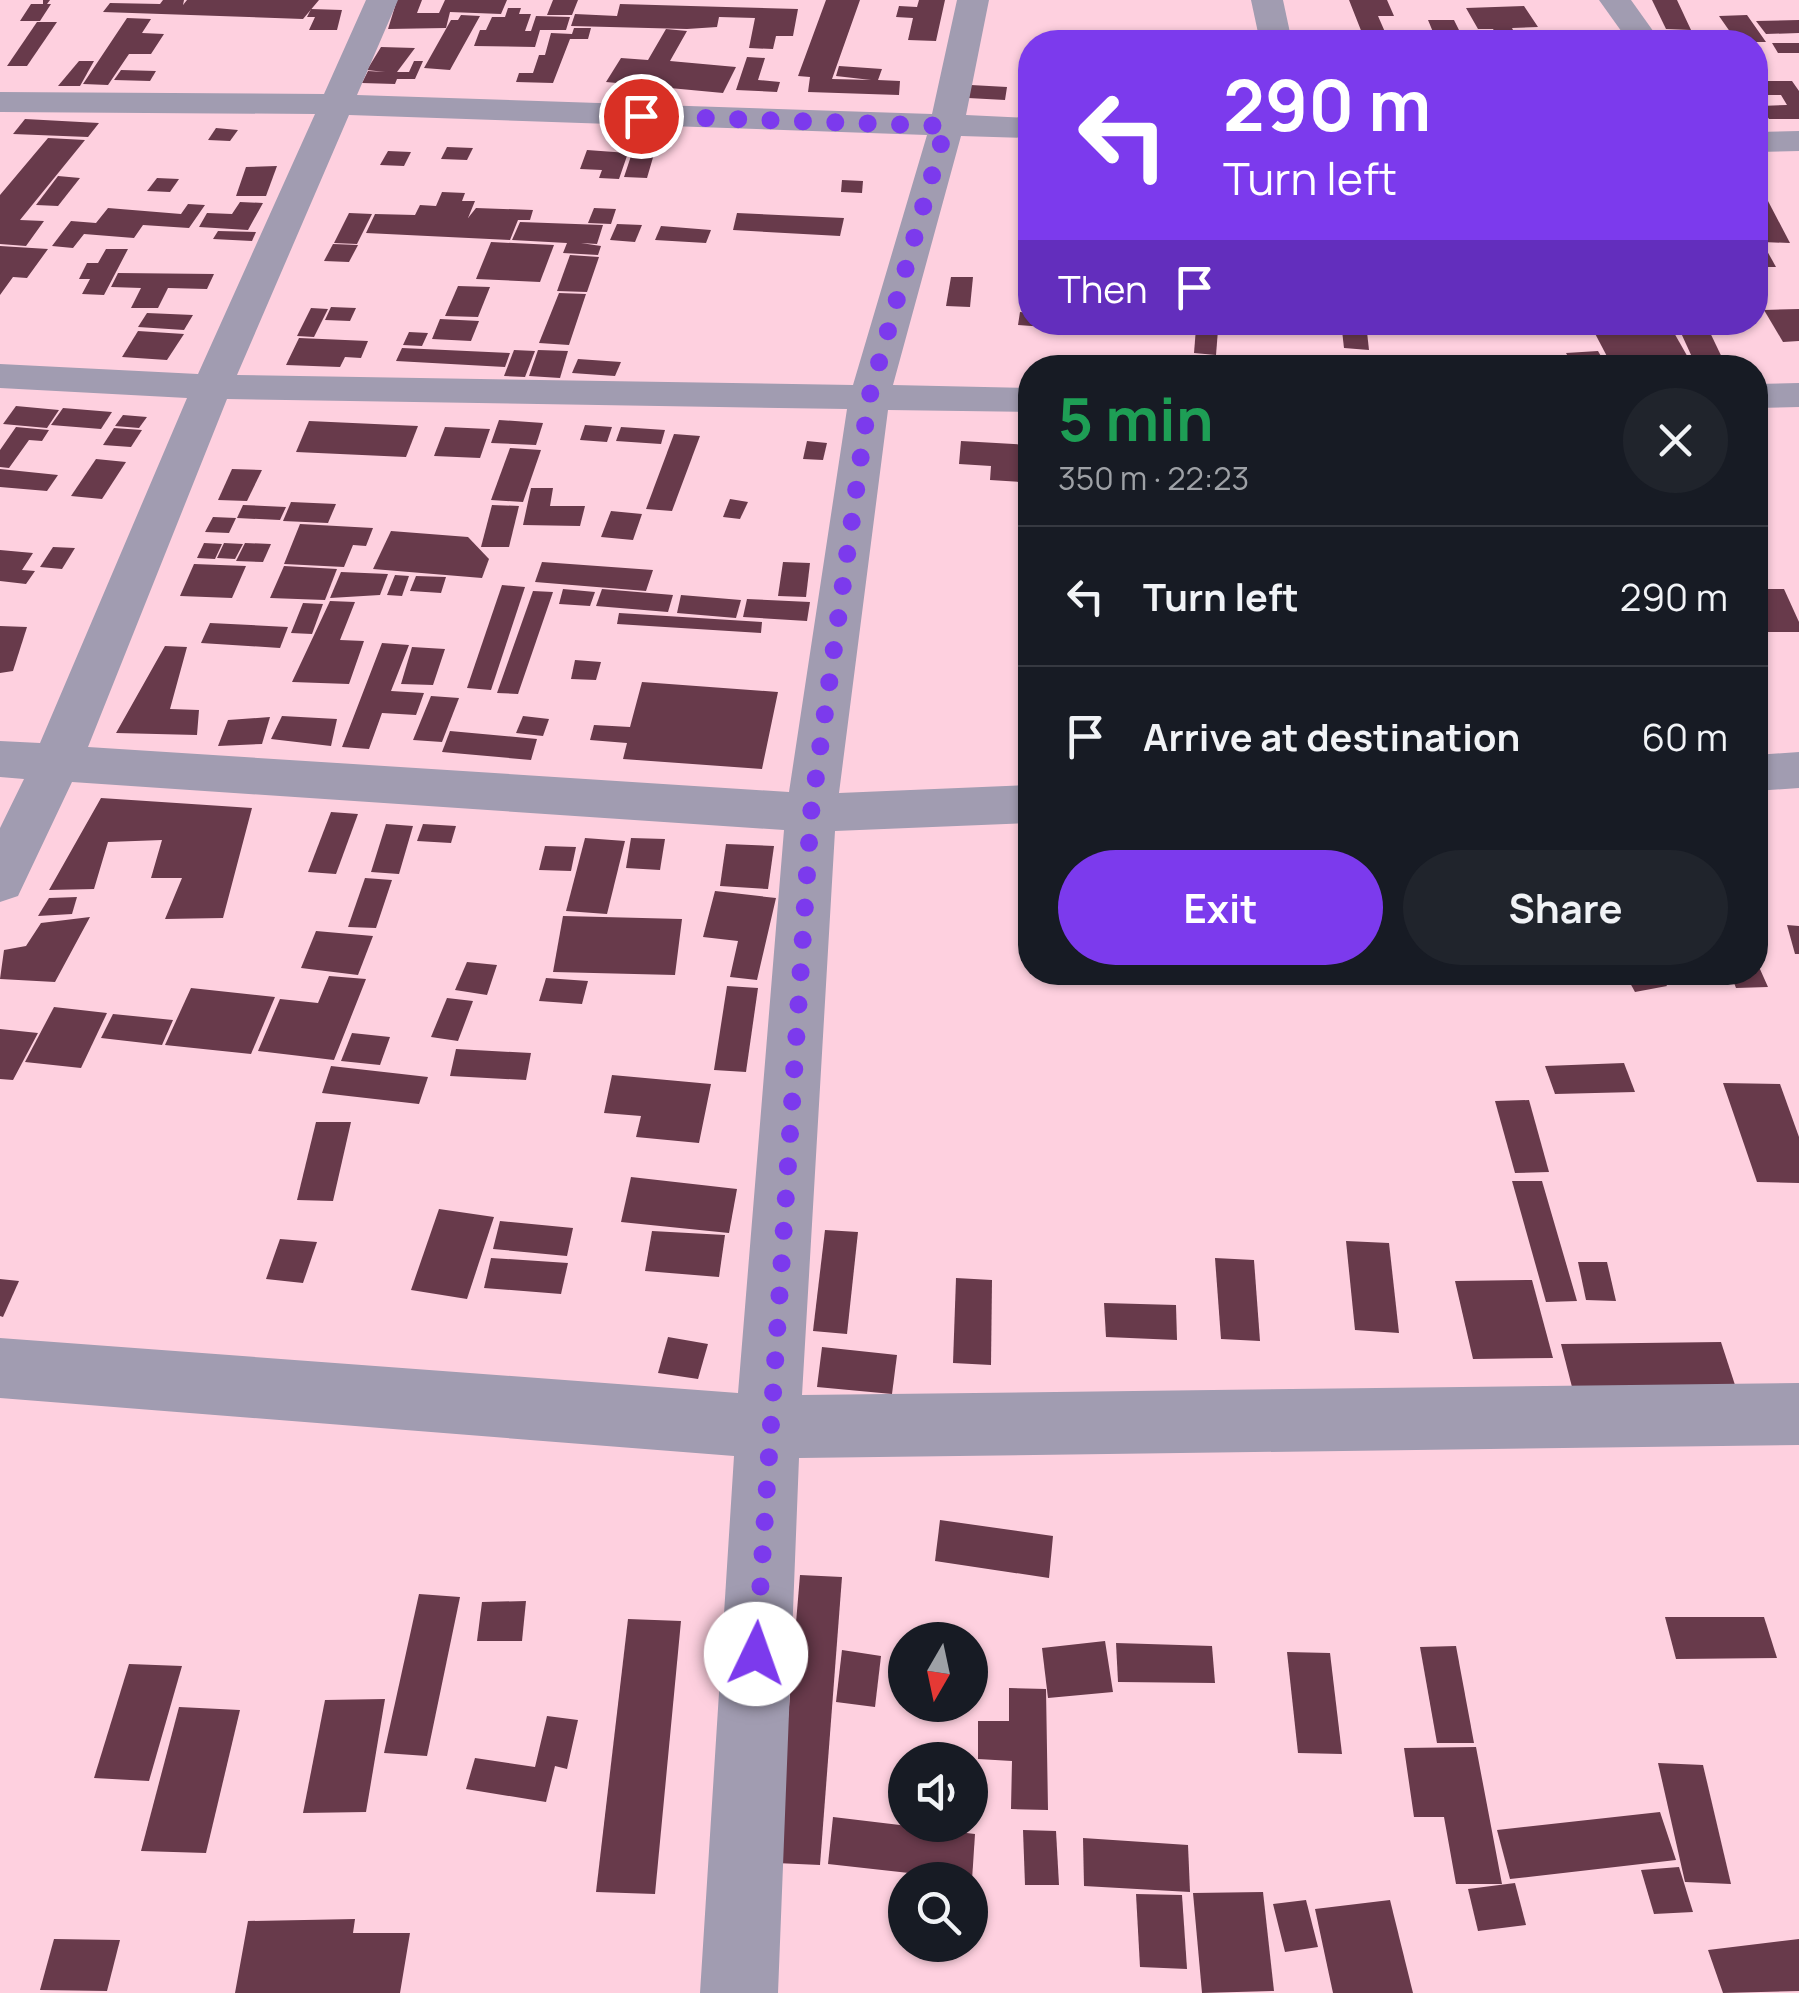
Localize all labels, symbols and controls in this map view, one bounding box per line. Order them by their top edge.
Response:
text: 290 m [1223,56,1431,152]
icon: left [1058,70,1188,200]
pin [599,74,684,159]
icon: arrive [614,89,669,144]
text: Turn left [1223,147,1397,209]
icon: arrive [1167,260,1222,315]
text: Then [1058,262,1147,314]
text: 5 min [1058,377,1213,459]
button: close [1623,388,1728,493]
text: 350 m · 22:23 [1058,456,1249,500]
icon: left [1058,569,1113,624]
text: Turn left [1143,570,1299,622]
text: 290 m [1620,570,1728,622]
icon: arrive [1058,709,1113,764]
text: Arrive at destination [1143,710,1520,762]
text: 60 m [1641,710,1728,762]
button: Exit [1058,850,1383,965]
button: Share [1403,850,1728,965]
position arrow [704,1602,808,1706]
north arrow [888,1622,988,1722]
map controls [888,1622,988,1962]
button: sound [888,1742,988,1842]
button: search [888,1862,988,1962]

